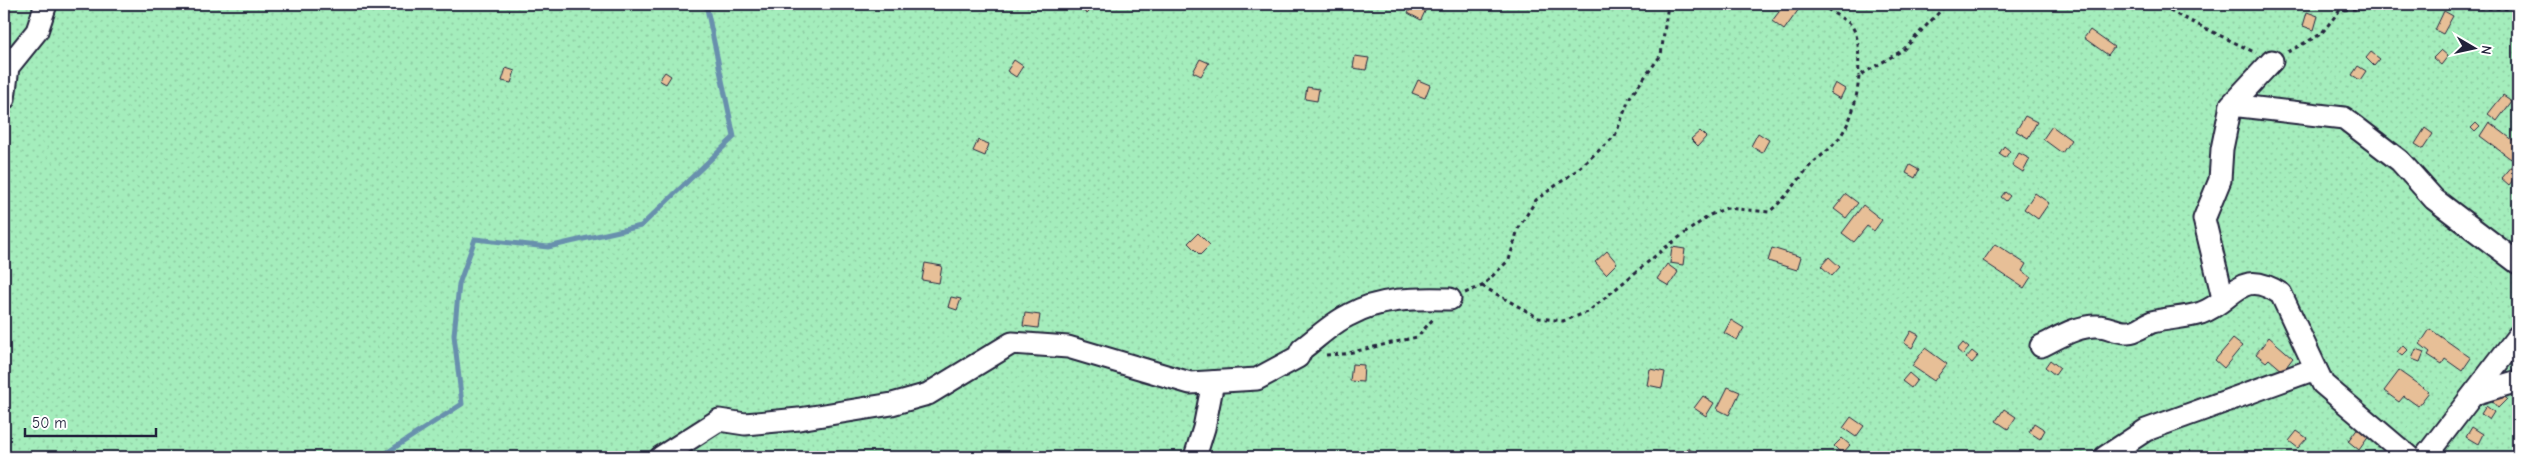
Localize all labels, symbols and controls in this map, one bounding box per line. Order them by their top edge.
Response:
north arrow [2450,22,2500,72]
text: N [2477,44,2495,56]
scale bar [25,406,156,438]
text: 50 m [32,414,67,432]

